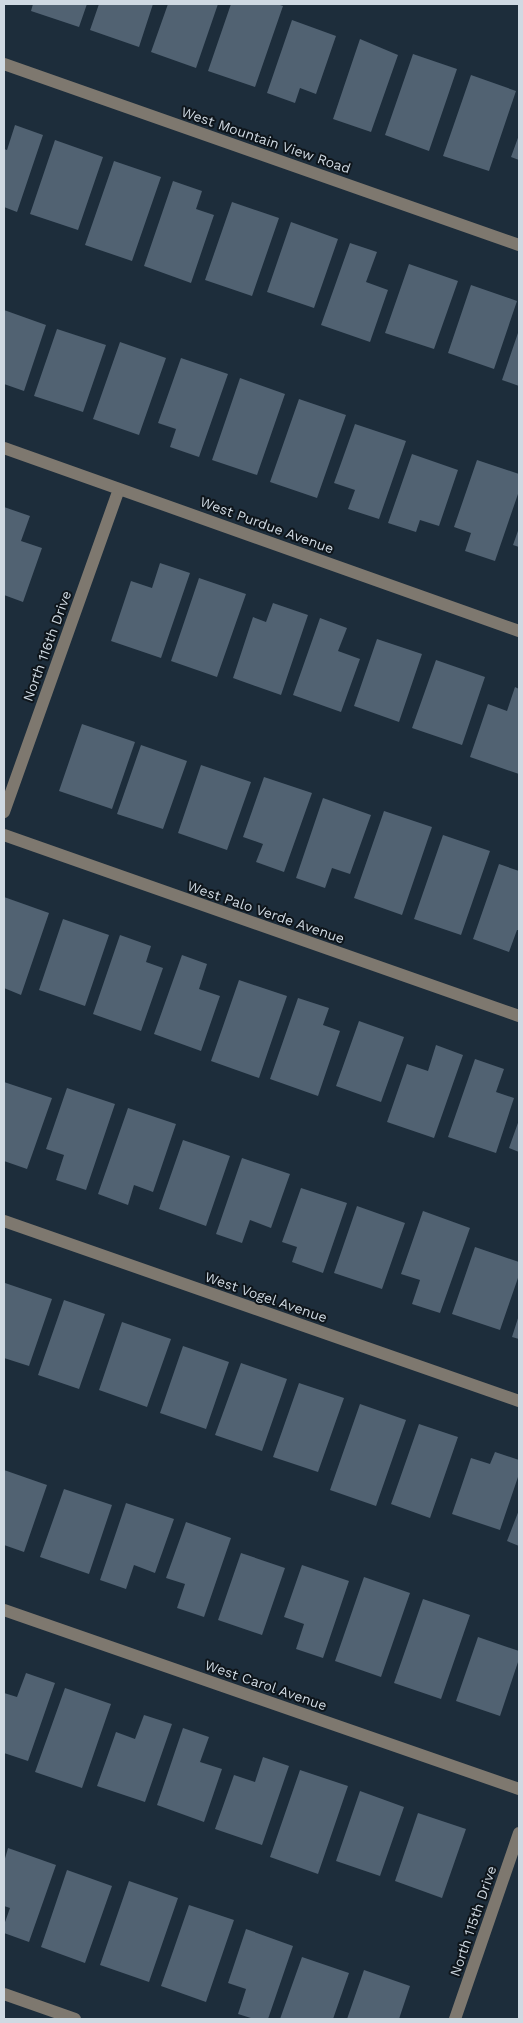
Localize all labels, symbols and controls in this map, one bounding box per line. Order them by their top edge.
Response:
street label: West Mountain View Road [179,103,353,177]
street label: West Purdue Avenue [198,493,336,557]
street label: North 116th Drive [20,589,74,703]
street label: West Palo Verde Avenue [185,878,347,946]
street label: West Vogel Avenue [203,1269,329,1325]
street label: West Carol Avenue [203,1657,329,1713]
street label: North 115th Drive [447,1864,499,1978]

